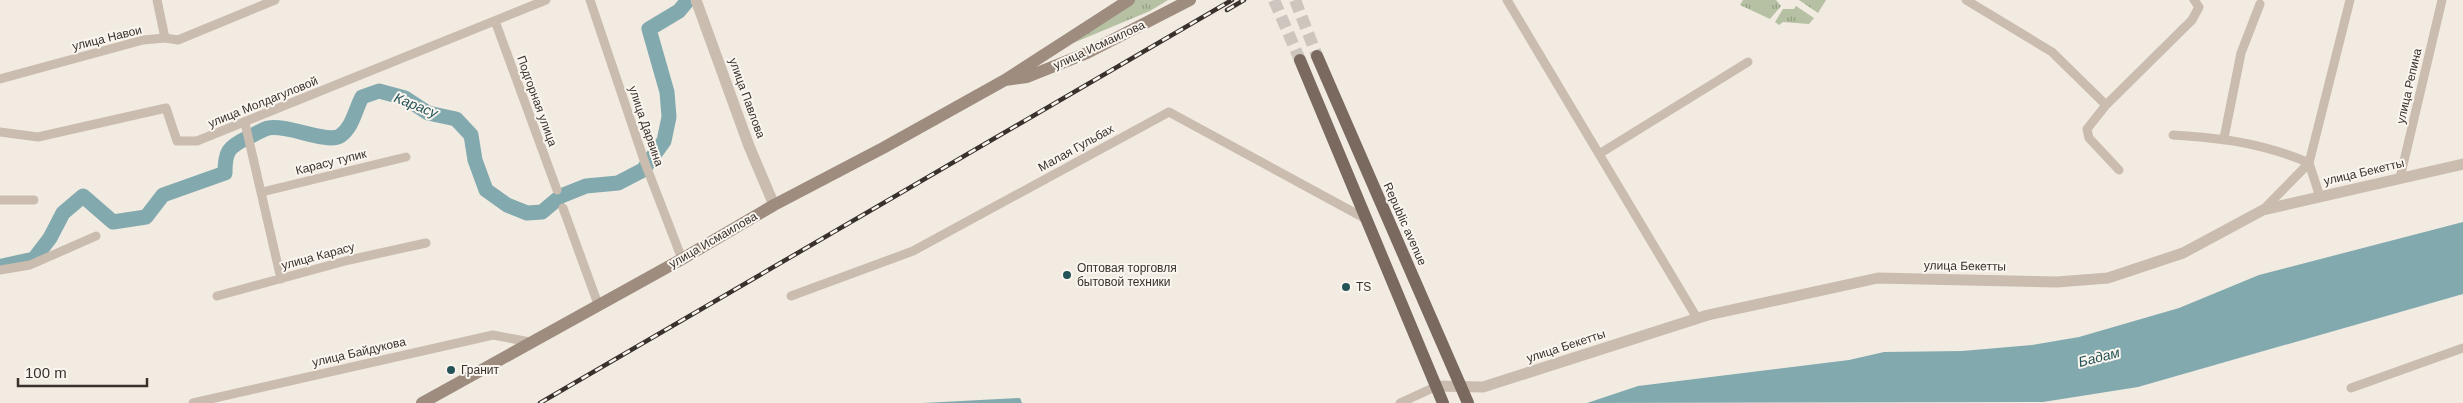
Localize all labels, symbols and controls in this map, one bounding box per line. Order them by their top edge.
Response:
street label: улица Исмаилова [1051,18,1147,72]
street label: улица Навои [71,23,143,53]
street label: улица Репина [2394,47,2425,125]
street label: Подгорная улица [514,54,560,149]
street label: улица Павлова [726,56,768,140]
street label: улица Молдагуловой [206,74,320,130]
street label: улица Дарвина [626,84,666,168]
water label: Карасу [392,89,441,121]
street label: Малая Гульбах [1036,121,1116,175]
street label: Карасу тупик [294,146,369,178]
street label: улица Бекетты [2322,156,2406,188]
street label: Republic avenue [1380,180,1430,268]
street label: улица Исмаилова [666,209,760,271]
street label: улица Карасу [280,239,356,273]
street label: улица Бекетты [1924,258,2006,274]
place label: Оптовая торговля бытовой техники [1077,261,1177,289]
marker: Оптовая торговля бытовой техники [1061,269,1073,281]
place label: TS [1356,280,1371,294]
marker: TS [1340,281,1352,293]
street label: улица Бекетты [1525,327,1607,365]
street label: улица Байдукова [311,334,407,370]
water label: Бадам [2077,344,2122,370]
scale bar [18,356,146,388]
place label: Гранит [461,363,500,377]
text: 100 m [25,364,67,381]
marker: Гранит [445,364,457,376]

